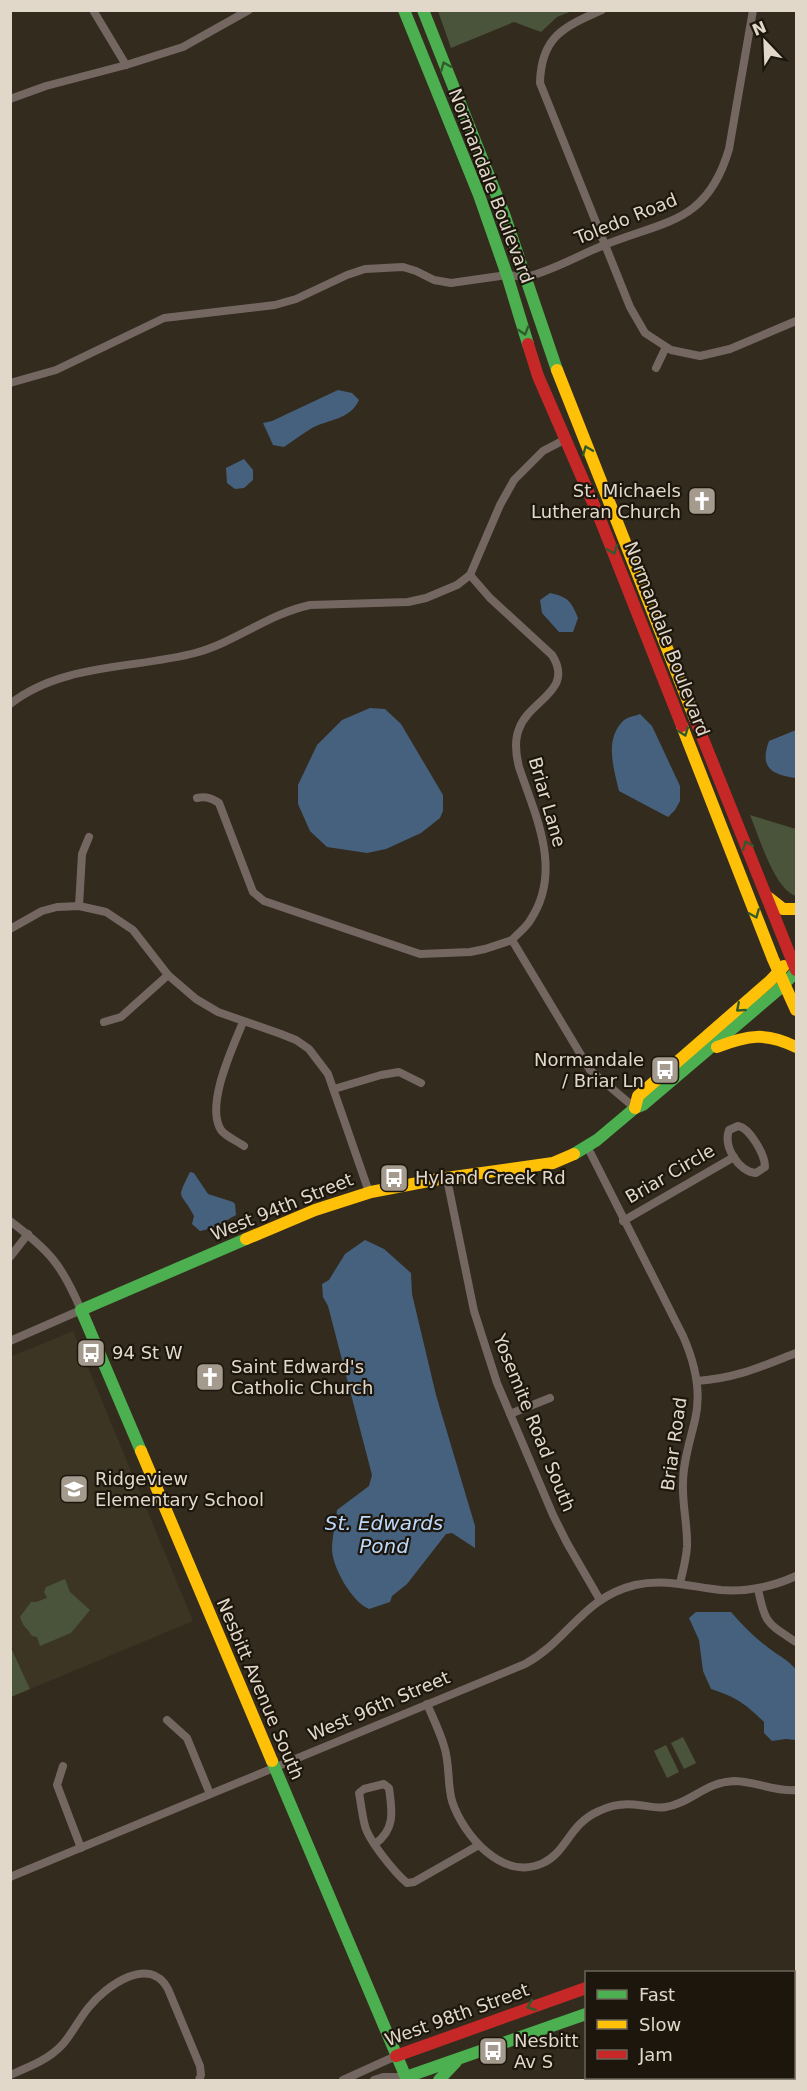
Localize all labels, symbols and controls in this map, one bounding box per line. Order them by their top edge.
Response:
north arrow [735,12,795,72]
text: N [749,17,769,40]
one-way arrow [440,61,452,72]
street label: Normandale Boulevard [445,86,538,286]
street label: Toledo Road [571,189,680,249]
one-way arrow [517,325,529,336]
one-way arrow [582,445,594,456]
place label: St. Michaels Lutheran Church [531,480,681,522]
church icon: St. Michaels Lutheran Church [686,485,718,517]
street label: Normandale Boulevard [621,539,714,739]
one-way arrow [606,544,618,555]
one-way arrow [677,726,690,737]
street label: Briar Lane [525,755,570,849]
one-way arrow [741,840,754,851]
one-way arrow [748,907,760,918]
one-way arrow [736,1001,747,1012]
place label: Normandale / Briar Ln [534,1049,644,1091]
bus stop icon: Normandale / Briar Ln [649,1054,681,1086]
street label: Briar Circle [621,1140,718,1208]
bus stop icon: Hyland Creek Rd [378,1162,410,1194]
place label: Hyland Creek Rd [415,1167,566,1188]
street label: West 94th Street [208,1168,356,1245]
street label: Yosemite Road South [489,1330,580,1515]
bus stop icon: 94 St W [75,1337,107,1369]
place label: 94 St W [112,1342,183,1363]
place label: Saint Edward's Catholic Church [231,1356,373,1398]
church icon: Saint Edward's Catholic Church [194,1361,226,1393]
street label: Briar Road [657,1396,690,1492]
place label: Ridgeview Elementary School [95,1468,264,1510]
school or university icon: Ridgeview Elementary School [58,1473,90,1505]
water label: St. Edwards Pond [325,1511,443,1558]
street label: Nesbitt Avenue South [213,1595,308,1783]
street label: West 96th Street [305,1666,453,1745]
legend [585,1971,795,2079]
street label: West 98th Street [382,1979,532,2050]
text: Fast [639,1984,675,2005]
one-way arrow [526,1999,537,2012]
text: Slow [639,2014,681,2035]
place label: Nesbitt Av S [514,2030,578,2072]
bus stop icon: Nesbitt Av S [477,2035,509,2067]
text: Jam [638,2044,673,2065]

